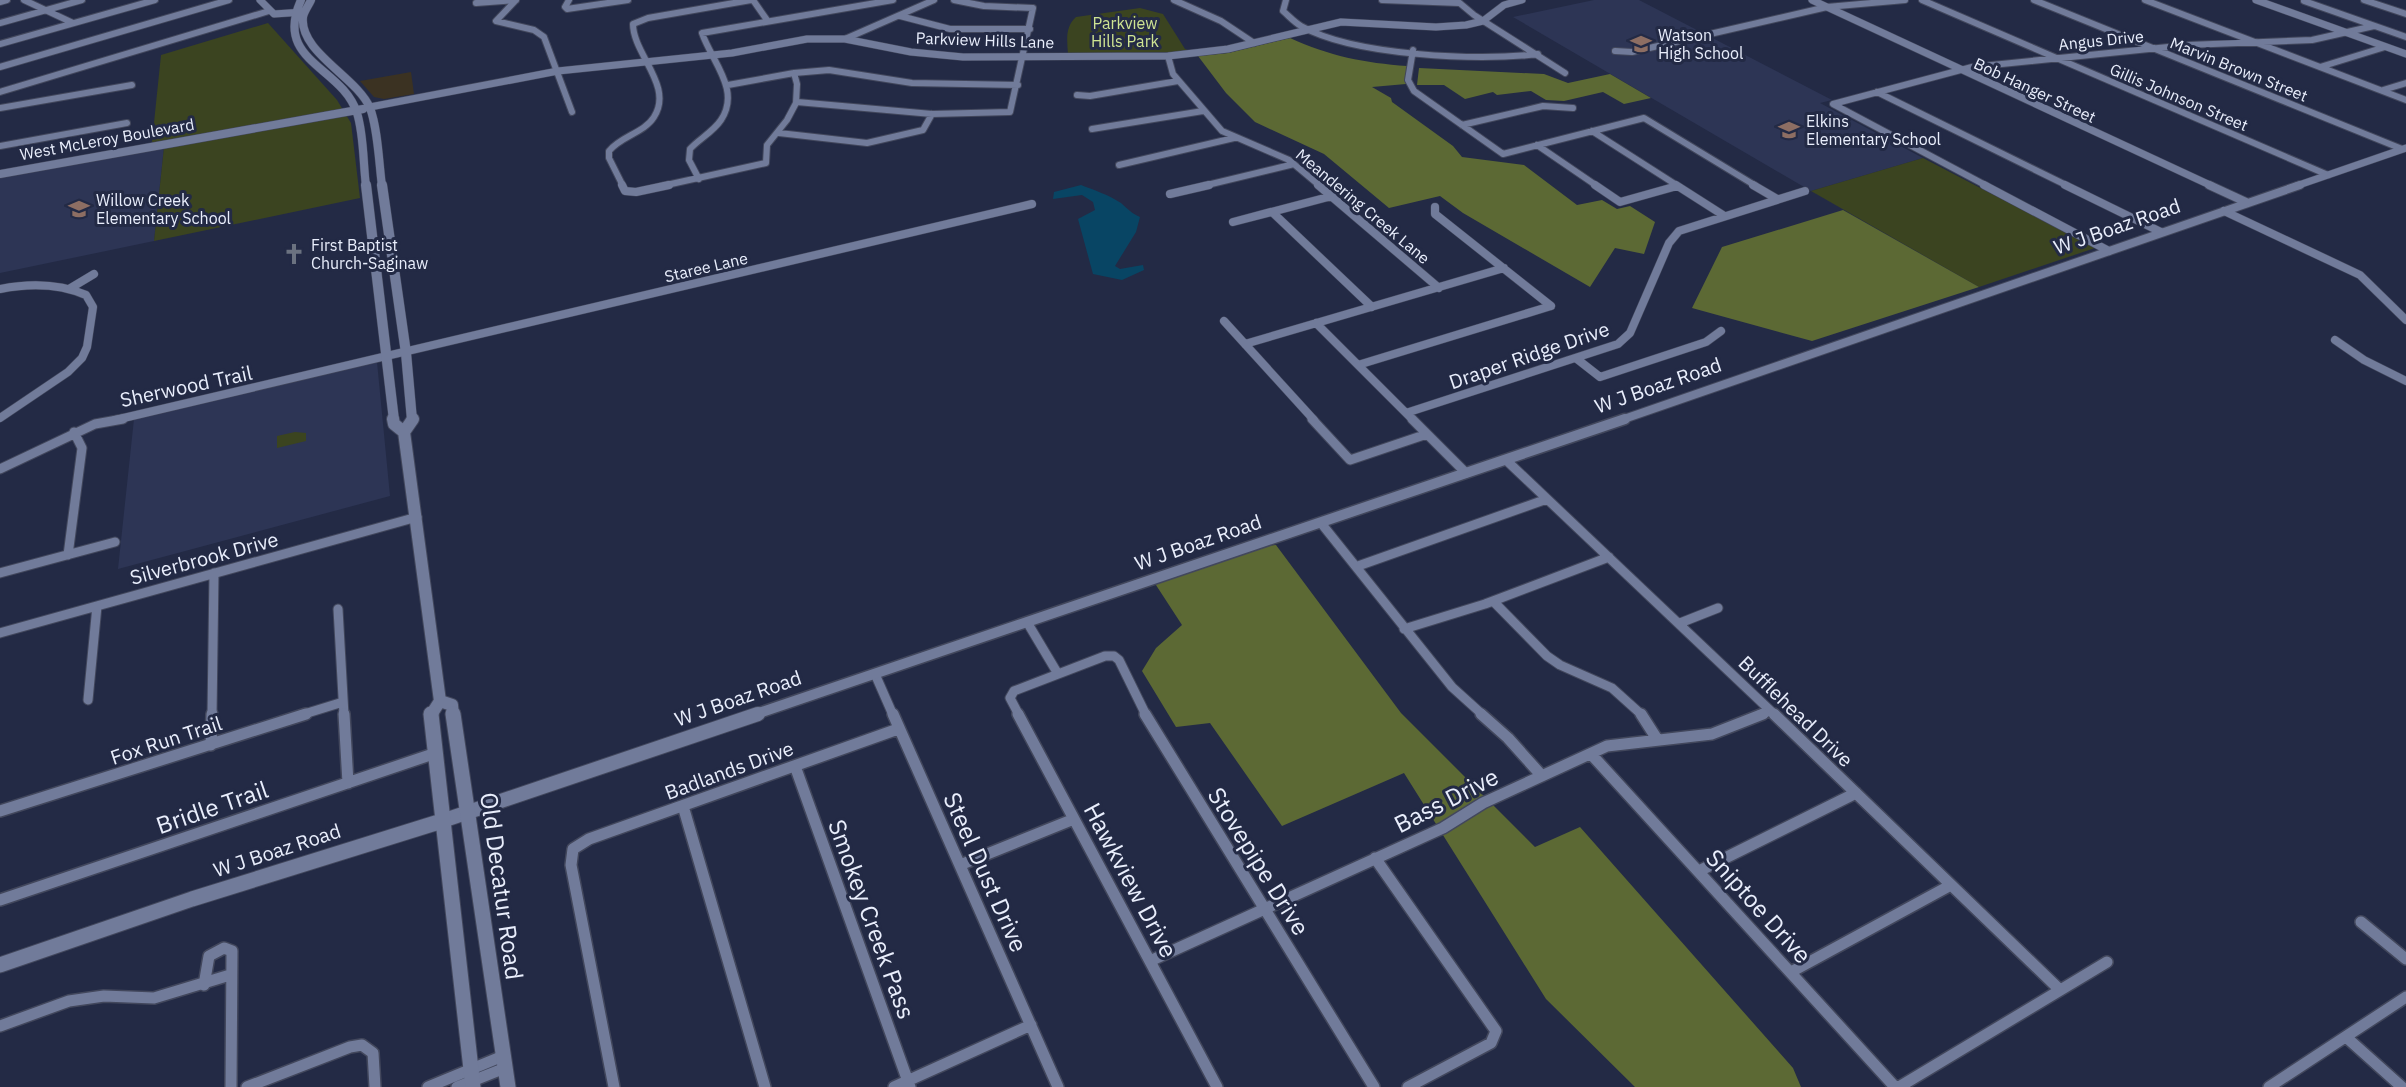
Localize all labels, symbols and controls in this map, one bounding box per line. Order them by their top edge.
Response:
park label: Parkview Hills Park [1091,13,1160,51]
place label: Watson High School [1658,25,1743,63]
street label: Angus Drive [2057,26,2145,54]
street label: Parkview Hills Lane [915,28,1055,52]
school or university icon: Watson High School [1629,32,1653,56]
street label: Marvin Brown Street [2167,32,2311,106]
street label: Bob Hanger Street [1971,53,2099,127]
street label: Gillis Johnson Street [2107,59,2251,135]
place label: Elkins Elementary School [1806,111,1941,149]
street label: West McLeroy Boulevard [18,114,196,164]
school or university icon: Elkins Elementary School [1777,118,1801,142]
street label: Meandering Creek Lane [1292,144,1434,268]
place label: Willow Creek Elementary School [96,190,231,228]
street label: W J Boaz Road [2050,192,2184,260]
school or university icon: Willow Creek Elementary School [67,197,91,221]
place label: First Baptist Church-Saginaw [311,235,428,273]
church icon: First Baptist Church-Saginaw [282,242,306,266]
street label: Staree Lane [662,248,750,286]
street label: Draper Ridge Drive [1445,315,1613,395]
street label: W J Boaz Road [1591,351,1725,419]
street label: Sherwood Trail [118,359,254,413]
street label: W J Boaz Road [1131,508,1265,576]
street label: Silverbrook Drive [127,525,281,591]
street label: Bufflehead Drive [1733,649,1859,773]
street label: W J Boaz Road [671,664,805,732]
street label: Fox Run Trail [107,709,225,771]
street label: Badlands Drive [661,734,797,806]
street label: Bass Drive [1388,760,1504,840]
street label: Bridle Trail [152,773,272,841]
street label: Stovepipe Drive [1201,781,1317,941]
street label: Steel Dust Drive [936,787,1036,957]
street label: Old Decatur Road [473,790,531,982]
street label: Hawkview Drive [1077,797,1185,963]
street label: Smokey Creek Pass [821,815,923,1023]
street label: W J Boaz Road [210,817,344,883]
street label: Sniptoe Drive [1699,842,1819,970]

